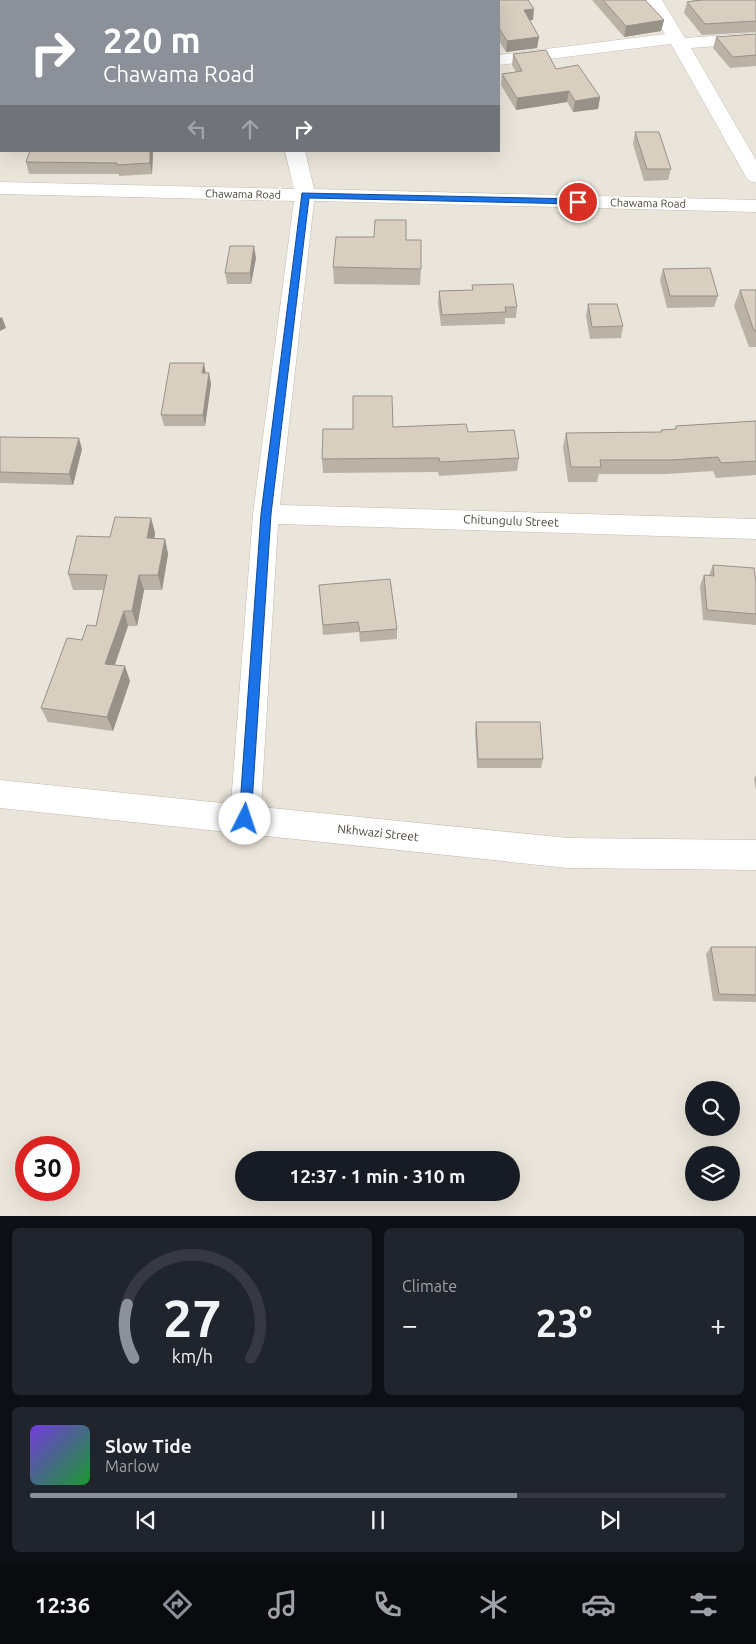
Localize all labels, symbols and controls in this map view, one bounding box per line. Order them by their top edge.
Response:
icon: right [20,20,85,85]
text: 220 m [103,20,201,60]
text: Chawama Road [103,61,255,86]
icon: left [183,115,211,143]
icon: ahead [236,115,264,143]
icon: right [289,115,317,143]
pin [557,181,599,223]
street label: Chawama Road [205,187,281,201]
icon: arrive [564,188,592,216]
street label: Chawama Road [610,196,686,210]
street label: Chitungulu Street [463,512,559,529]
position arrow [218,792,270,844]
street label: Nkhwazi Street [337,822,420,843]
map controls [685,1081,740,1201]
button: search [685,1081,740,1136]
speed limit sign: 30 [15,1136,80,1201]
button: layers [685,1146,740,1201]
text: 12:37 · 1 min · 310 m [290,1165,465,1187]
text: Climate [402,1277,457,1295]
text: 27 [163,1289,221,1347]
text: 23° [536,1302,592,1344]
text: − [402,1309,418,1340]
text: + [710,1309,726,1340]
text: km/h [171,1346,213,1366]
text: Slow Tide [105,1435,192,1457]
text: Marlow [105,1457,159,1475]
icon: previous [132,1506,160,1534]
icon: pause [364,1506,392,1534]
icon: next [596,1506,624,1534]
icon: directions [160,1587,195,1622]
icon: music [265,1587,300,1622]
icon: phone [370,1587,405,1622]
icon: climate [476,1587,511,1622]
icon: car [581,1587,616,1622]
icon: filters [686,1587,721,1622]
text: 12:36 [35,1592,90,1617]

